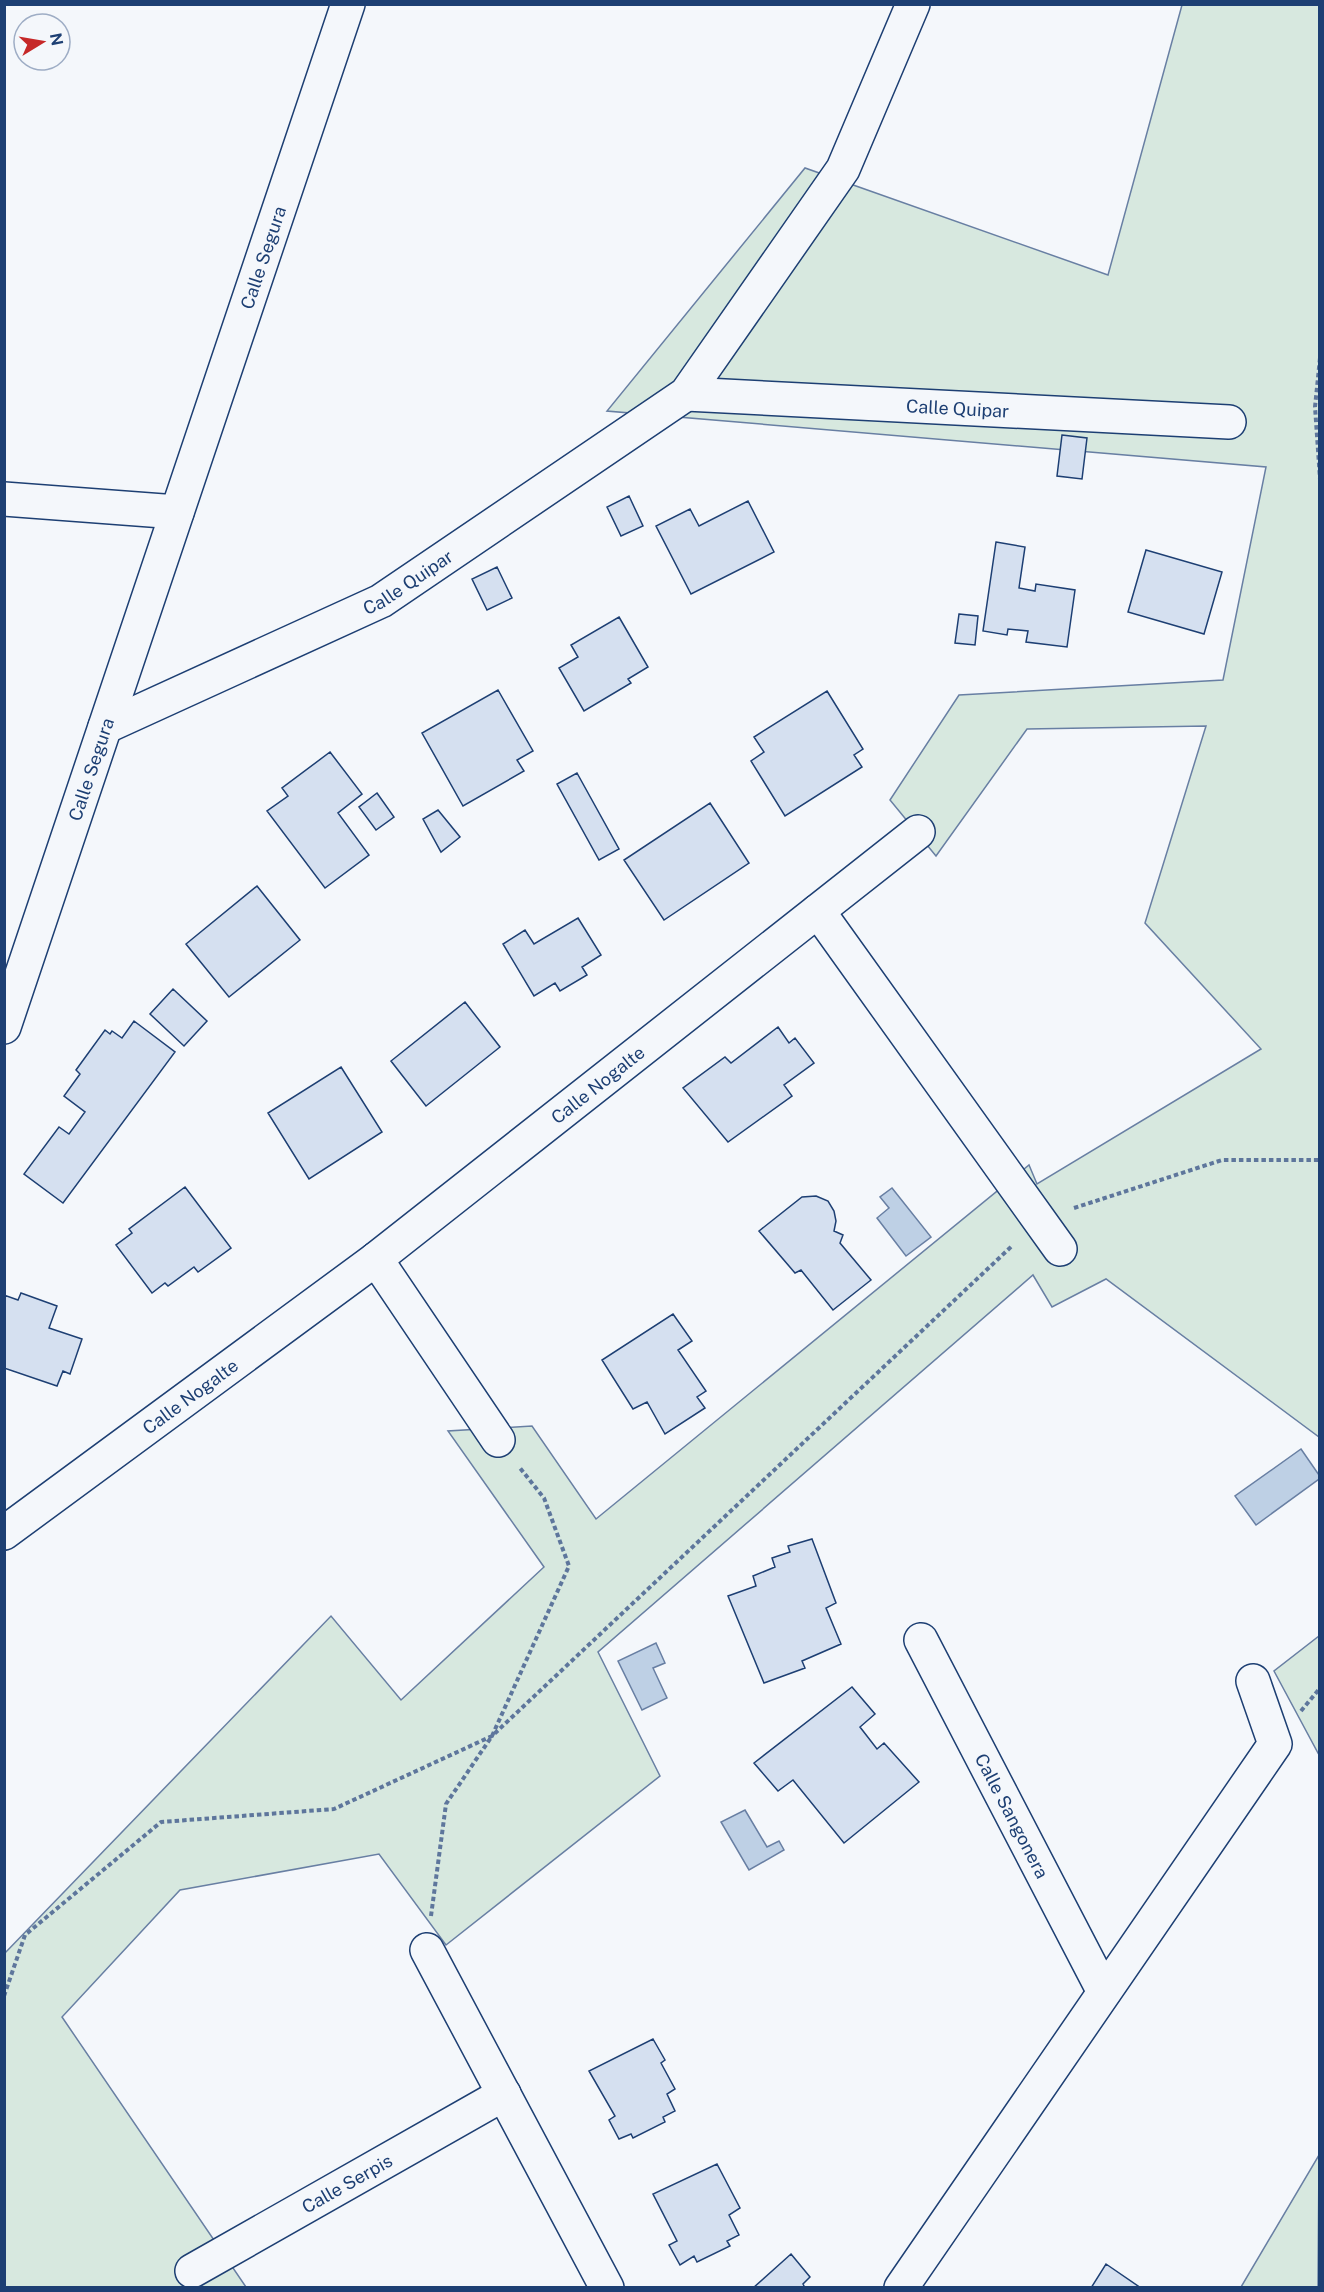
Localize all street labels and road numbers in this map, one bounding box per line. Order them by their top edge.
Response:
street label: Calle Segura [236,203,290,312]
street label: Calle Quipar [906,395,1010,421]
street label: Calle Quipar [359,545,457,618]
street label: Calle Segura [64,715,118,823]
street label: Calle Nogalte [547,1041,648,1128]
street label: Calle Nogalte [138,1354,242,1438]
street label: Calle Sangonera [971,1750,1053,1882]
street label: Calle Serpis [298,2149,396,2217]

